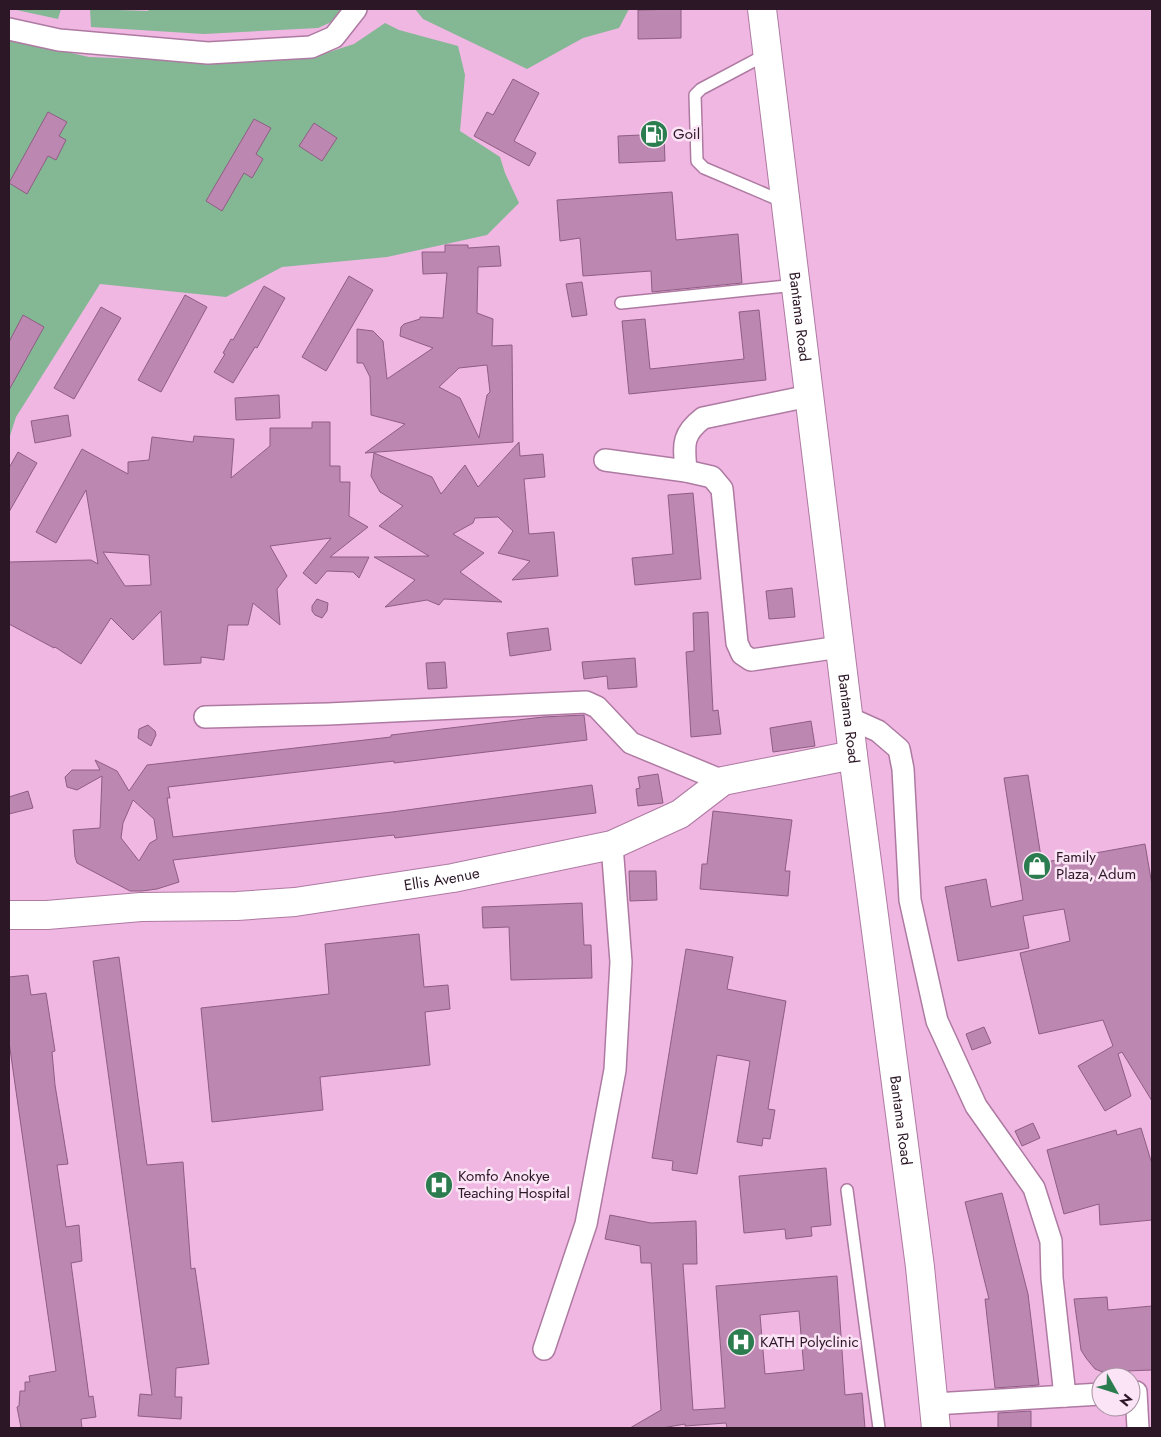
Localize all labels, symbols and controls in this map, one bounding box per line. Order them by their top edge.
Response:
fuel station icon: Goil [639,119,669,149]
place label: Goil [673,123,700,145]
street label: Bantama Road [783,271,816,363]
street label: Bantama Road [832,673,865,765]
place label: Family Plaza, Adum [1056,846,1136,885]
shop icon: Family Plaza, Adum [1022,851,1052,881]
street label: Ellis Avenue [402,862,482,896]
street label: Bantama Road [884,1074,918,1166]
place label: Komfo Anokye Teaching Hospital [458,1165,570,1204]
hospital icon: Komfo Anokye Teaching Hospital [424,1170,454,1200]
hospital icon: KATH Polyclinic [726,1327,756,1357]
place label: KATH Polyclinic [760,1331,859,1353]
north arrow [1091,1367,1141,1417]
text: N [1115,1390,1137,1411]

